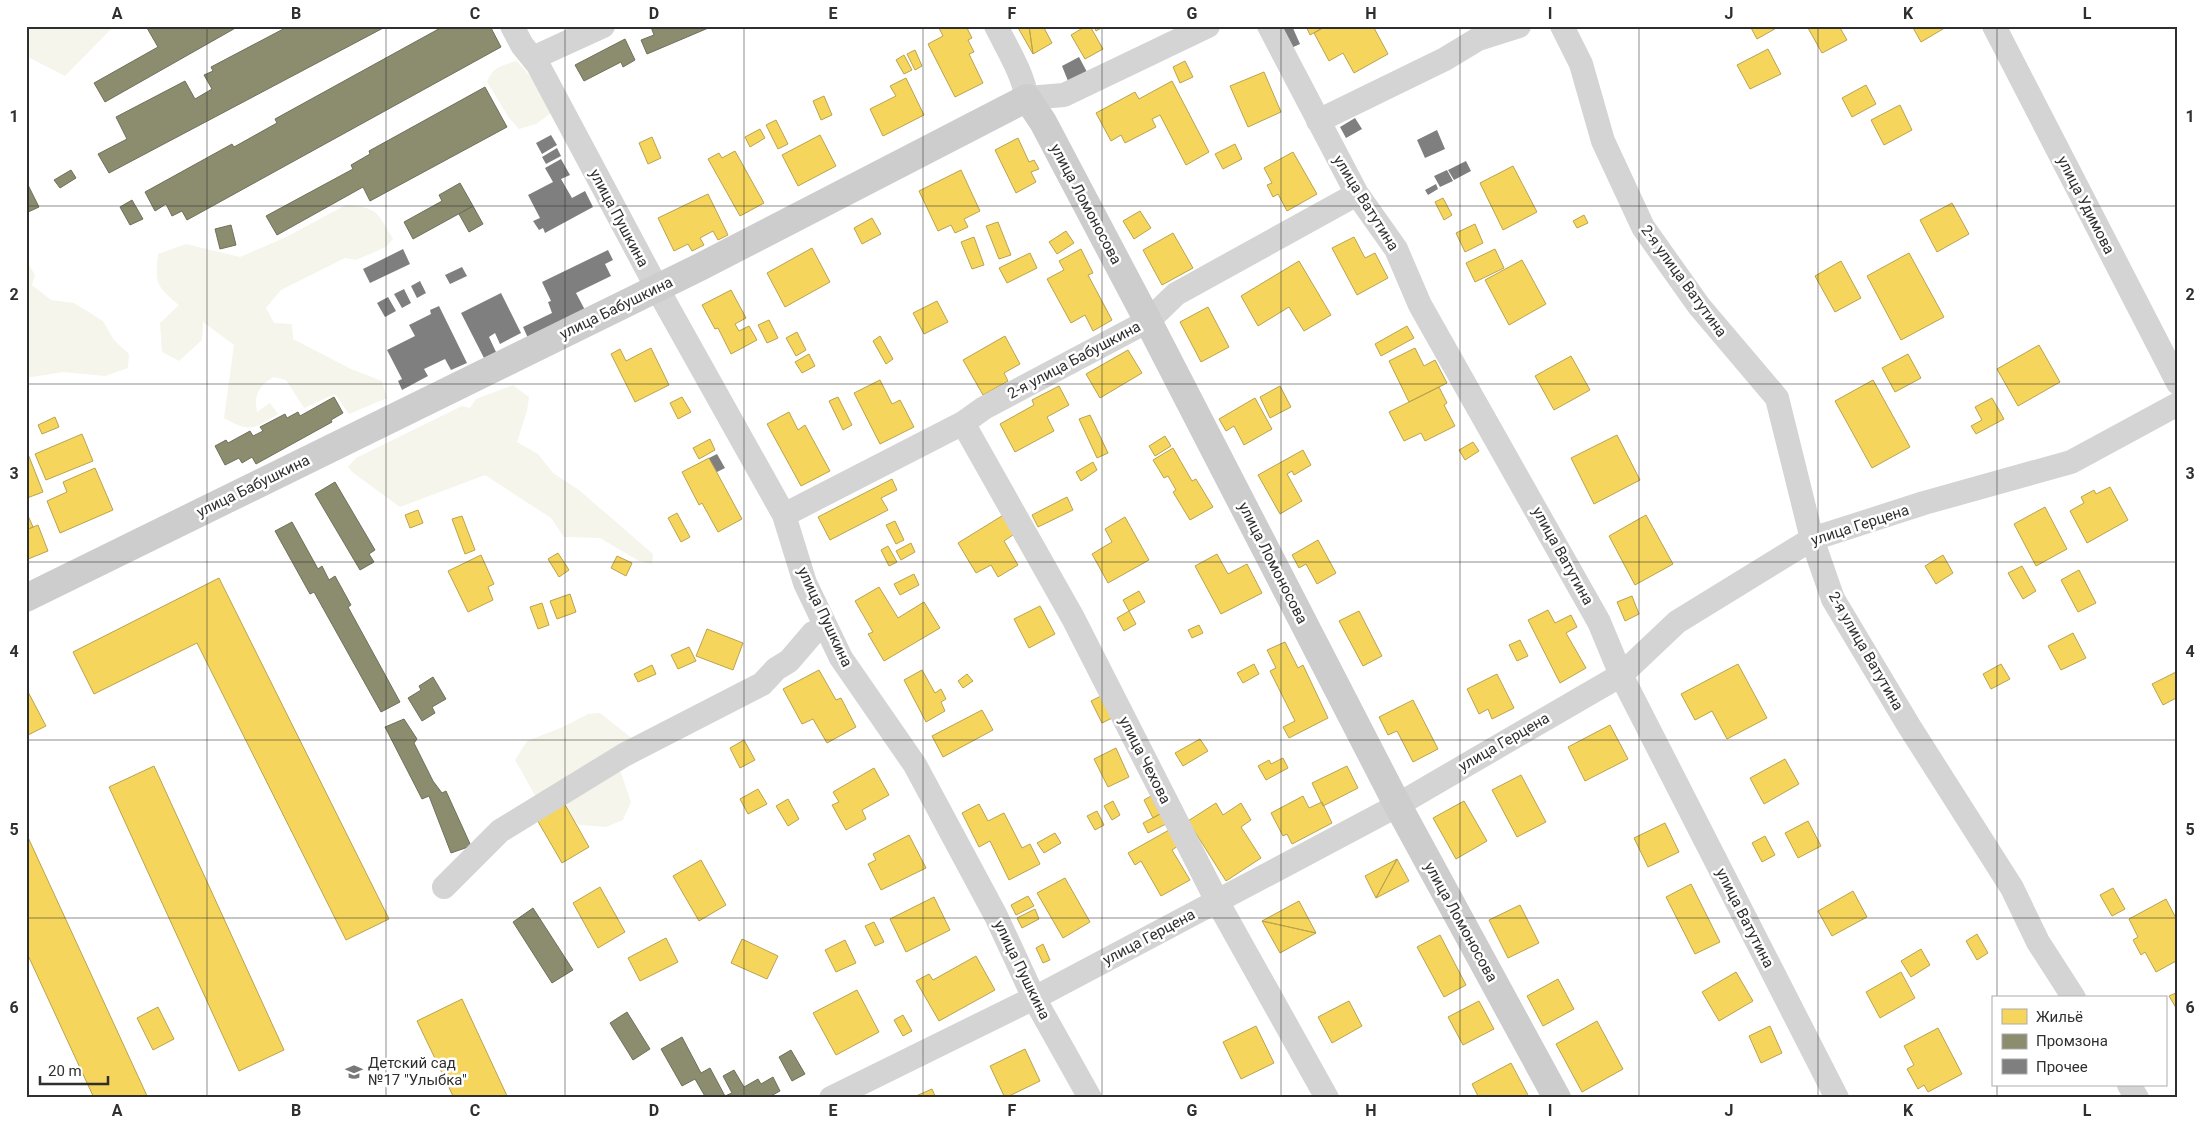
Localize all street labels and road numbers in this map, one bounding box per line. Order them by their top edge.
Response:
street label: улица Ломоносова [1047,141,1125,267]
street label: улица Ватутина [1329,152,1403,254]
street label: улица Удимова [2053,153,2119,257]
street label: улица Пушкина [586,166,652,270]
street label: 2-я улица Ватутина [1637,222,1731,340]
street label: улица Бабушкина [556,273,676,343]
street label: 2-я улица Бабушкина [1004,317,1144,403]
street label: улица Бабушкина [193,451,313,521]
street label: улица Ломоносова [1235,499,1311,627]
street label: улица Герцена [1809,501,1911,549]
street label: улица Ватутина [1529,504,1597,608]
street label: улица Пушкина [794,564,856,670]
street label: 2-я улица Ватутина [1825,589,1907,713]
street label: улица Герцена [1455,709,1553,775]
street label: улица Чехова [1115,713,1175,807]
street label: улица Ломоносова [1421,859,1501,985]
street label: улица Ватутина [1712,865,1778,971]
street label: улица Герцена [1100,905,1198,969]
street label: улица Пушкина [990,917,1054,1023]

